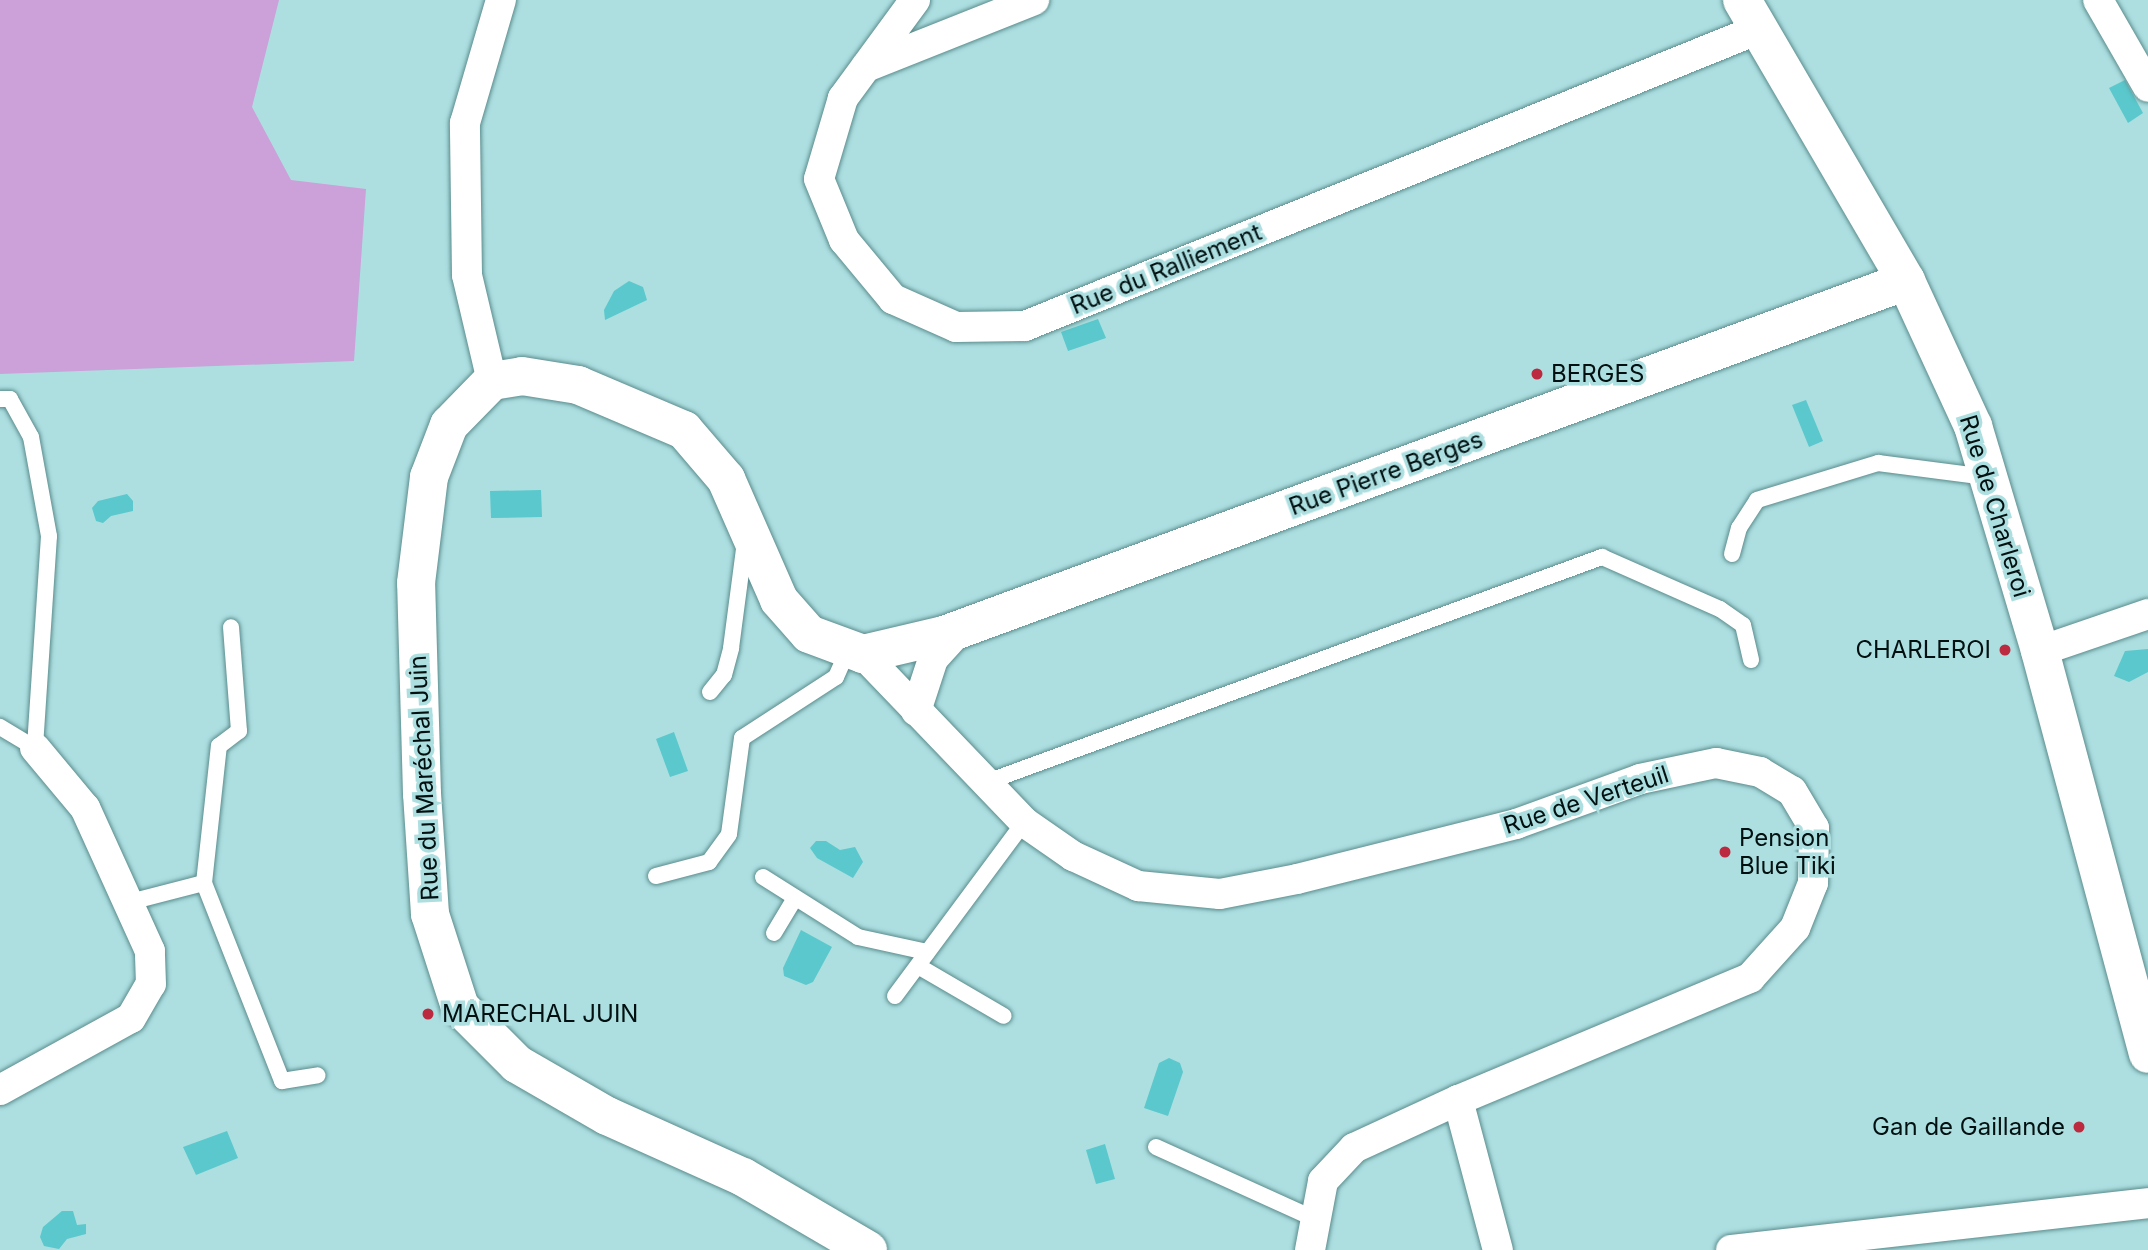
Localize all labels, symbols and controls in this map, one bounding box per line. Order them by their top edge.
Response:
street label: Rue du Ralliement [1066,218,1266,320]
place label: BERGES [1551,360,1644,388]
marker: BERGES [1529,366,1545,382]
street label: Rue de Charleroi [1954,411,2036,601]
street label: Rue Pierre Berges [1285,425,1487,521]
place label: CHARLEROI [1855,636,1991,664]
marker: CHARLEROI [1997,642,2013,658]
street label: Rue du Maréchal Juin [403,655,445,901]
street label: Rue de Verteuil [1500,760,1672,840]
place label: Pension Blue Tiki [1739,824,1836,880]
marker: Pension Blue Tiki [1717,844,1733,860]
place label: MARECHAL JUIN [442,1000,638,1028]
marker: MARECHAL JUIN [420,1006,436,1022]
place label: Gan de Gaillande [1872,1113,2065,1141]
marker: Gan de Gaillande [2071,1119,2087,1135]

